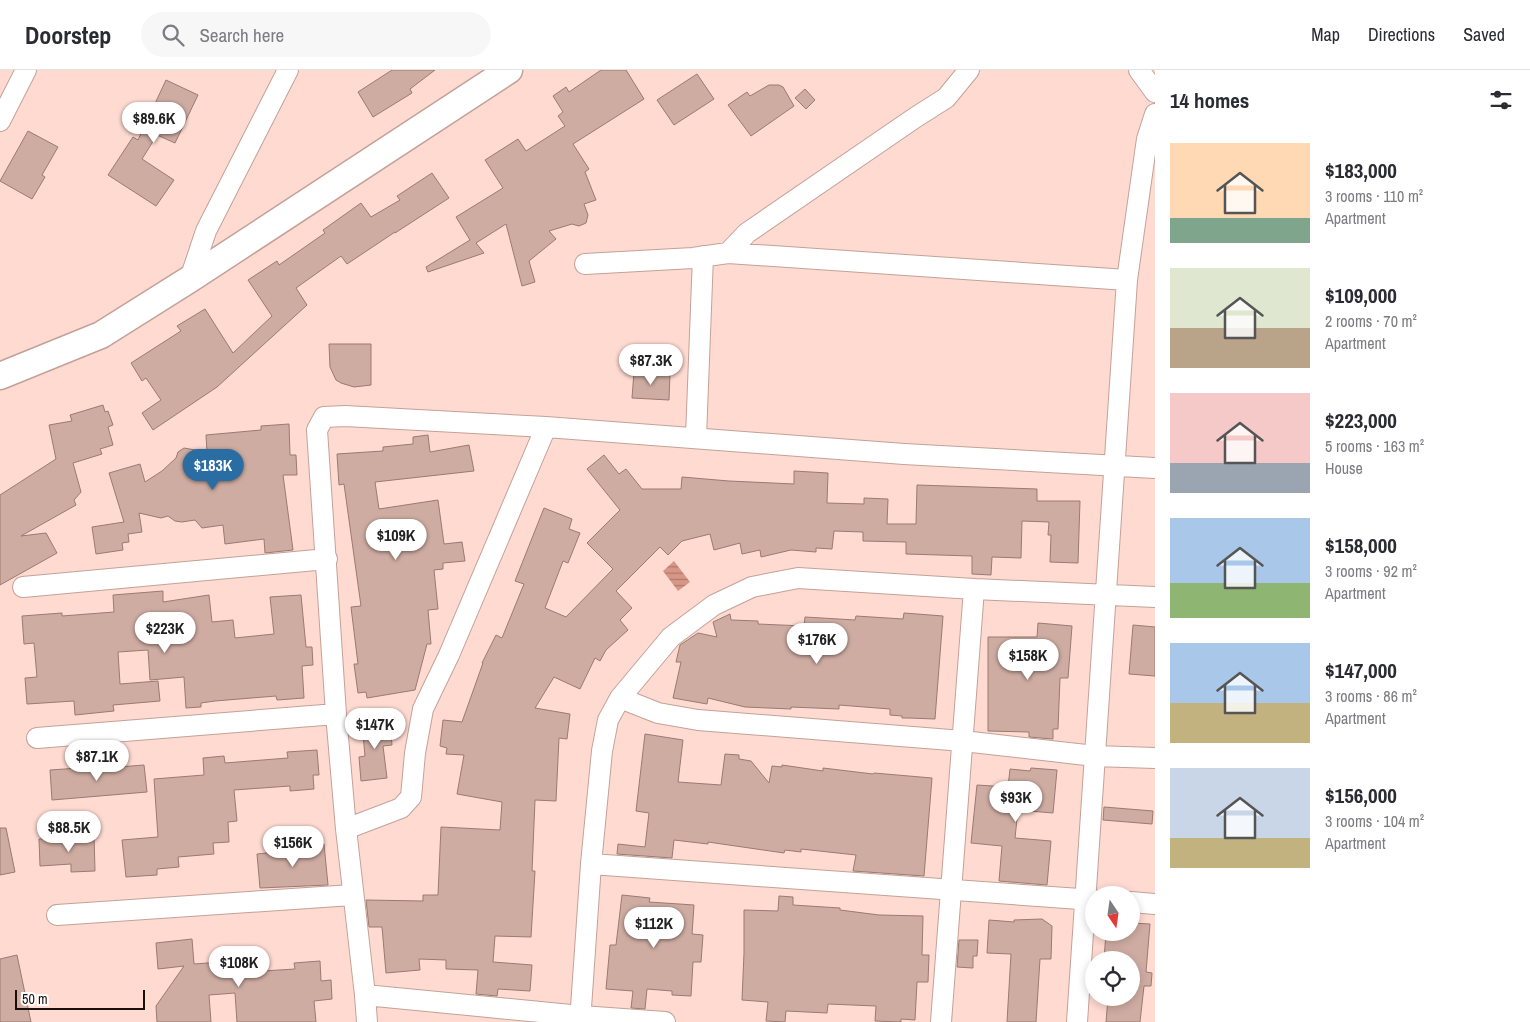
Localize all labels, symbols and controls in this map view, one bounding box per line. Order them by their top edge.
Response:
search box [141,12,491,57]
text: Doorstep [25,19,111,51]
icon: search [159,21,187,49]
text: Search here [199,22,284,48]
text: Map [1311,22,1340,47]
text: Directions [1368,22,1435,47]
text: Saved [1463,22,1505,47]
text: 14 homes [1170,86,1249,115]
icon: filters [1487,86,1515,114]
pin: $89.6K [113,102,195,144]
text: $89.6K [133,107,175,129]
text: $183,000 [1325,156,1397,185]
icon: home [1210,163,1270,223]
text: 3 rooms · 110 m² [1325,185,1423,207]
text: Apartment [1325,207,1386,229]
text: $109,000 [1325,281,1397,310]
icon: home [1210,288,1270,348]
text: 2 rooms · 70 m² [1325,310,1417,332]
text: Apartment [1325,332,1386,354]
pin: $87.3K [610,344,692,386]
text: $87.3K [630,349,672,371]
text: $223,000 [1325,406,1397,435]
icon: home [1210,413,1270,473]
text: 5 rooms · 163 m² [1325,435,1424,457]
pin: $183K [178,448,248,491]
text: $183K [194,454,232,476]
text: House [1325,457,1363,479]
pin: $109K [361,518,431,561]
text: $109K [377,524,415,546]
text: $158,000 [1325,531,1397,560]
icon: home [1210,538,1270,598]
text: 3 rooms · 92 m² [1325,560,1417,582]
text: Apartment [1325,582,1386,604]
pin: $223K [130,612,200,654]
text: $223K [146,617,184,639]
pin: $176K [782,622,852,665]
text: $176K [798,628,836,650]
pin: $158K [993,638,1063,681]
text: $158K [1009,644,1047,666]
text: $147,000 [1325,656,1397,685]
icon: home [1210,663,1270,723]
text: 3 rooms · 86 m² [1325,685,1417,707]
text: Apartment [1325,707,1386,729]
pin: $147K [340,708,410,750]
text: $147K [356,713,394,735]
pin: $87.1K [56,740,138,782]
text: $87.1K [76,745,118,767]
pin: $93K [986,780,1046,823]
text: $156,000 [1325,781,1397,810]
text: $93K [1000,786,1032,808]
icon: home [1210,788,1270,848]
pin: $88.5K [28,810,110,853]
text: 3 rooms · 104 m² [1325,810,1424,832]
text: $88.5K [48,816,90,838]
pin: $156K [258,826,328,868]
text: $156K [274,831,312,853]
text: Apartment [1325,832,1386,854]
north arrow [1085,886,1140,941]
map controls [1085,886,1140,1006]
pin: $112K [619,906,689,949]
text: $112K [635,912,673,934]
pin: $108K [204,946,274,988]
text: $108K [220,951,258,973]
button: locate [1085,951,1140,1006]
scale bar [15,987,145,1010]
text: 50 m [22,990,48,1008]

